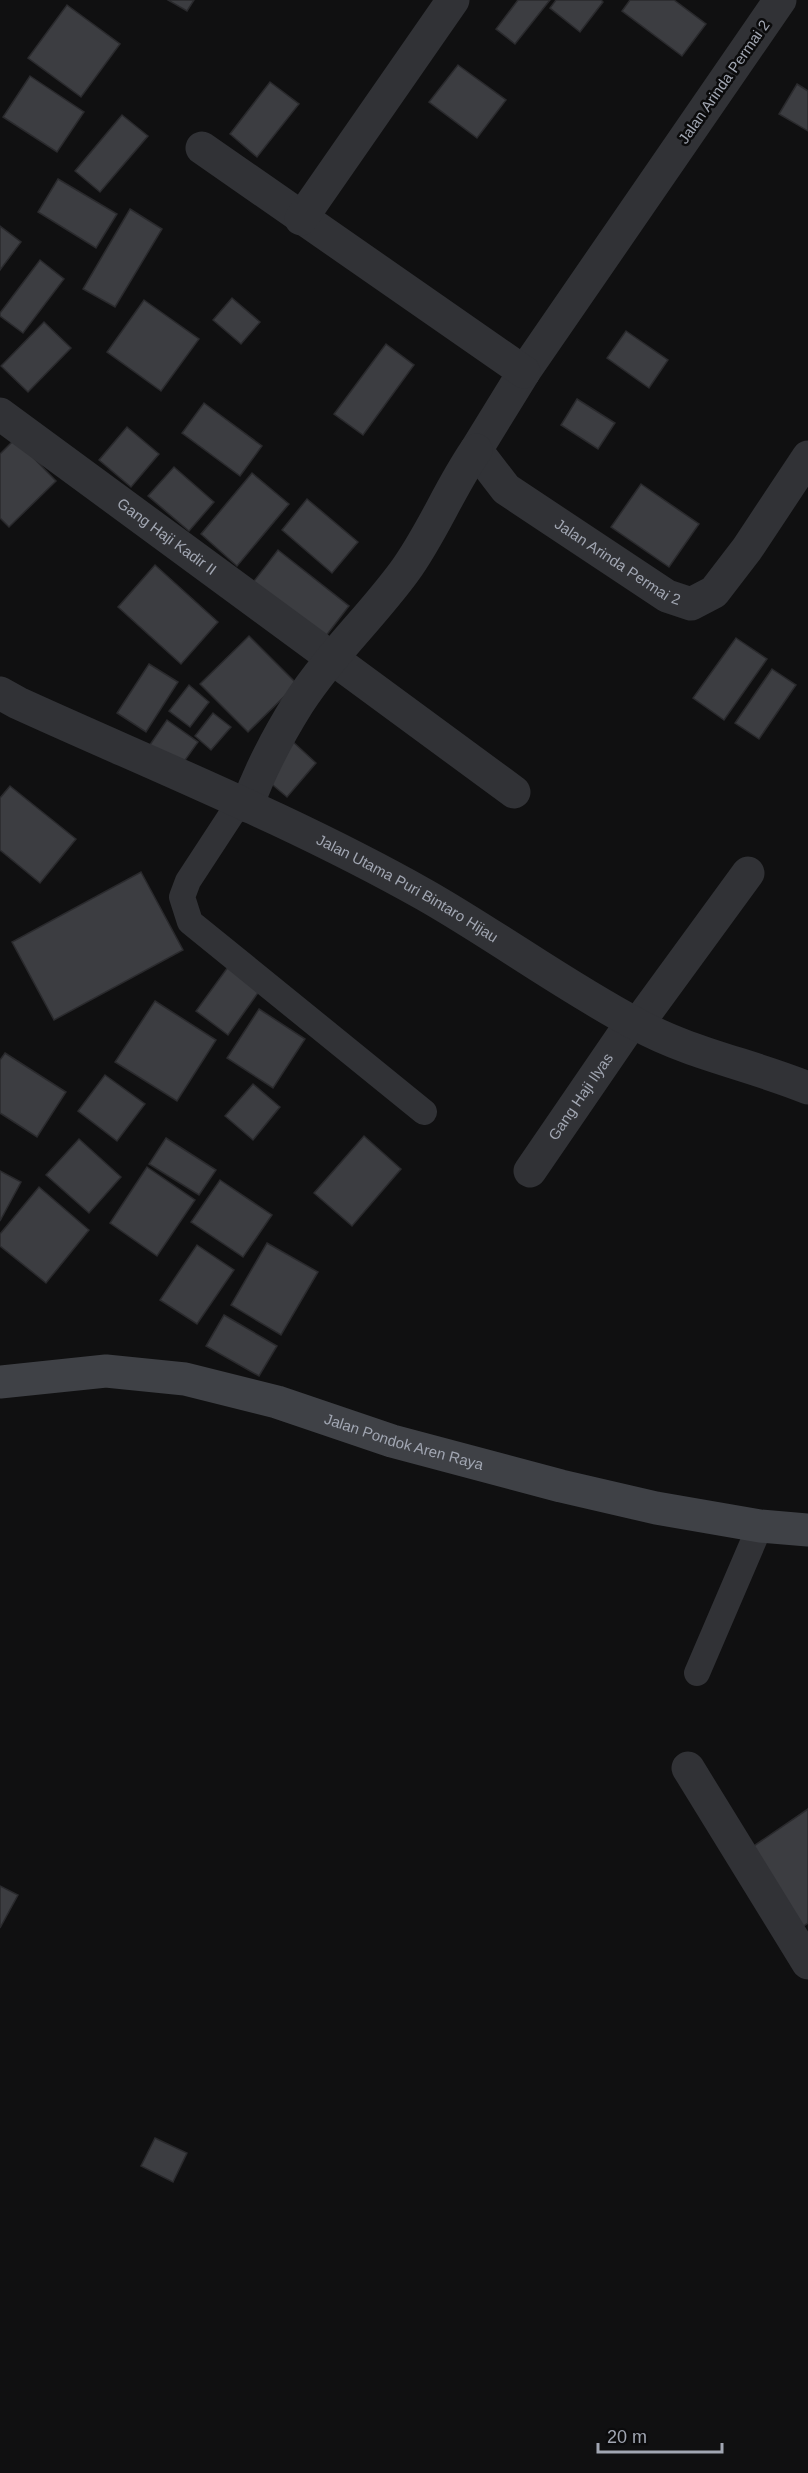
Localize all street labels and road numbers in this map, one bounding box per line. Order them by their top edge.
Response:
street label: Jalan Arinda Permai 2 [675,17,773,147]
street label: Gang Haji Kadir II [114,494,220,578]
street label: Jalan Arinda Permai 2 [552,515,683,608]
street label: Jalan Utama Puri Bintaro Hijau [314,831,501,945]
street label: Gang Haji Ilyas [545,1050,616,1143]
street label: Jalan Pondok Aren Raya [322,1410,486,1473]

